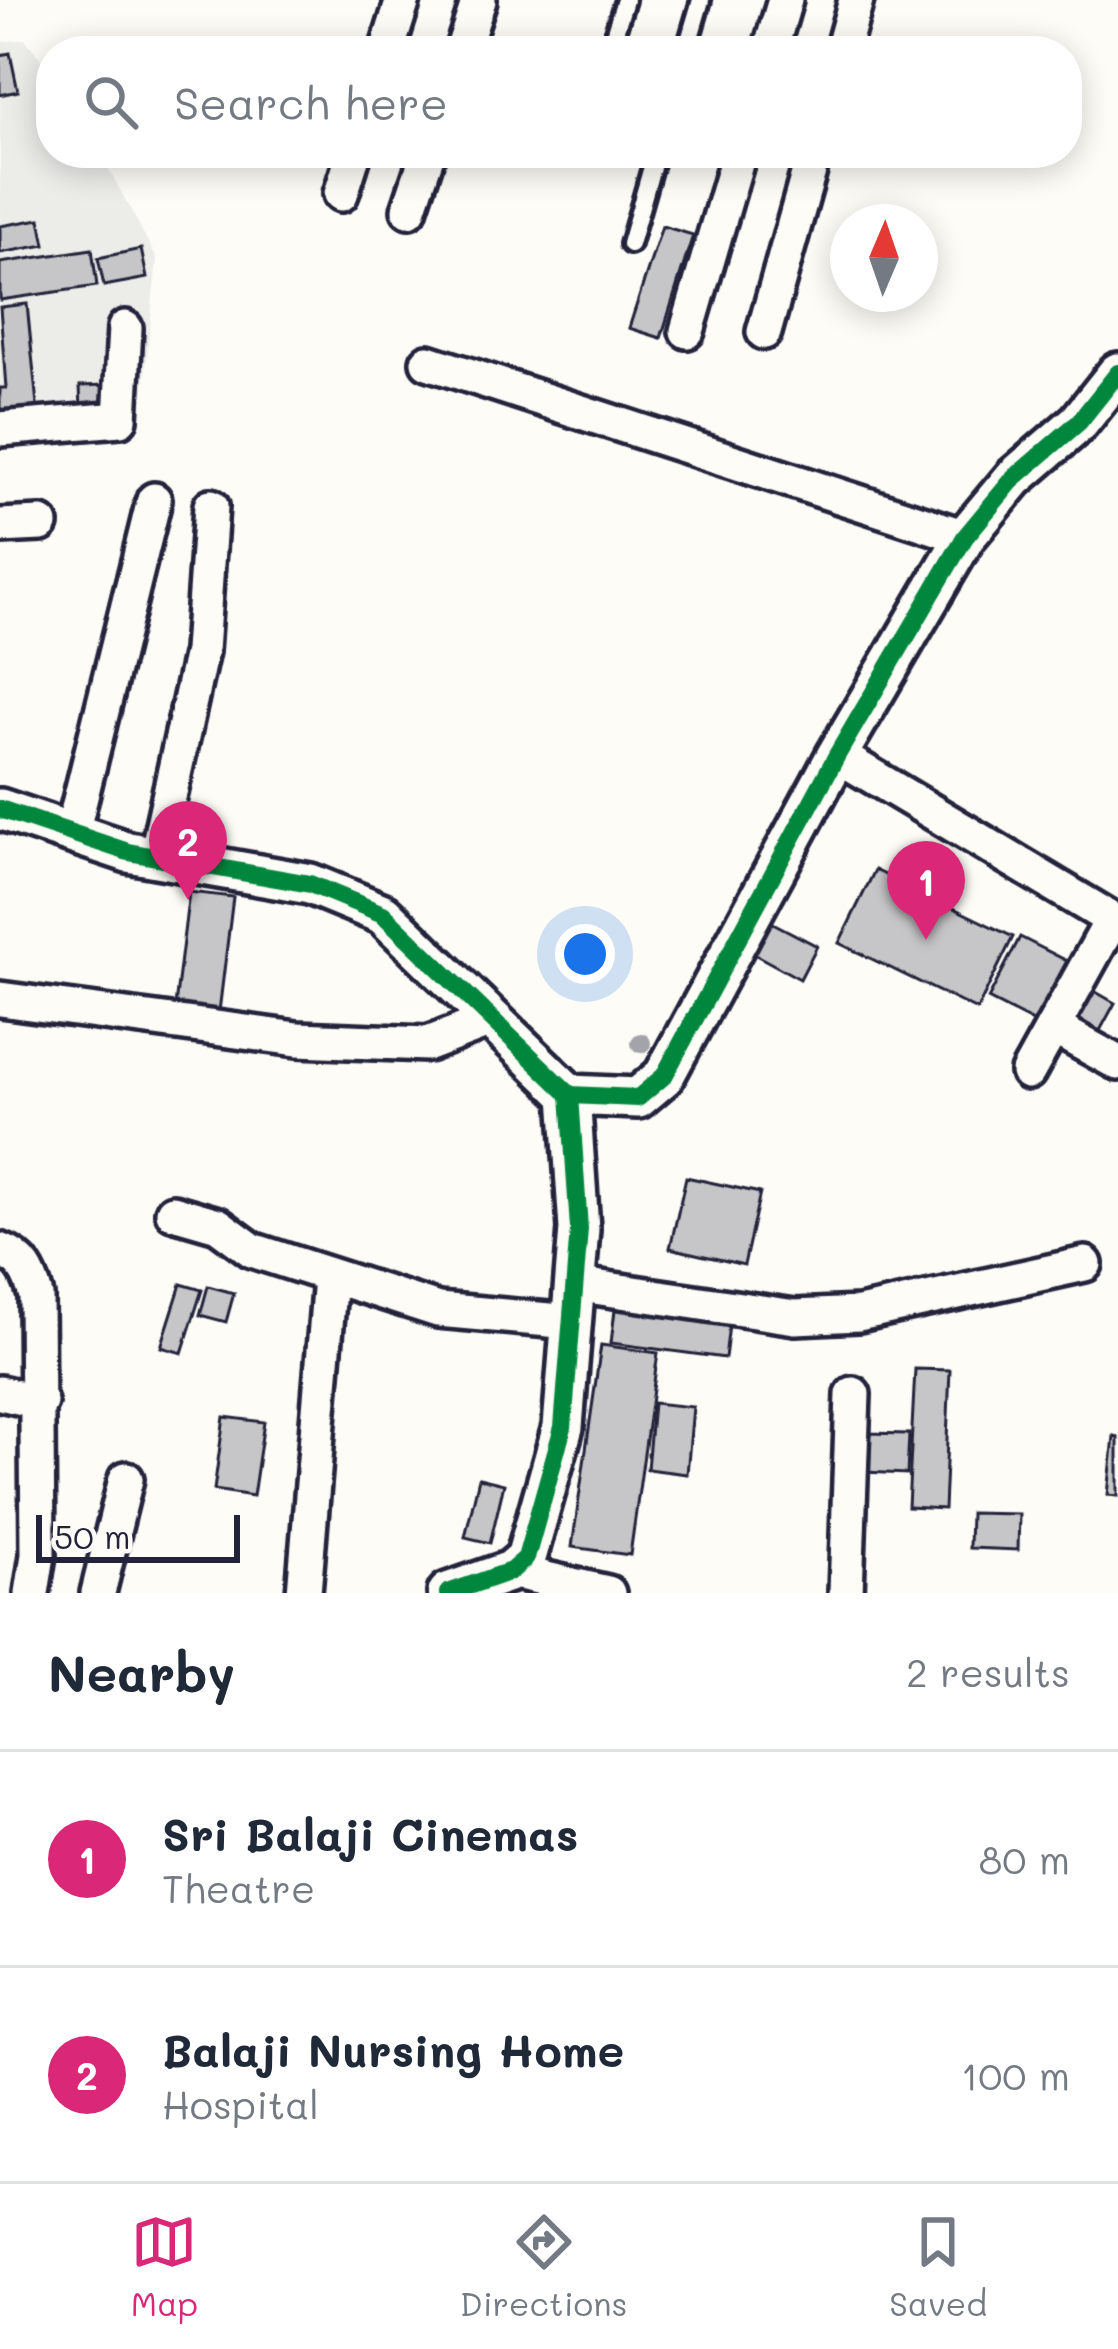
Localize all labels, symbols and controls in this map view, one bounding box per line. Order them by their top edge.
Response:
search box [36,36,1082,168]
icon: search [78,69,144,135]
text: Search here [174,73,448,131]
north arrow [830,204,938,312]
pin: 2 [149,801,227,900]
pin: 1 [887,841,965,940]
your location [555,924,615,984]
scale bar [36,1509,240,1562]
text: 50 m [54,1514,130,1557]
text: Nearby [48,1638,235,1705]
text: 2 results [906,1646,1070,1697]
text: Sri Balaji Cinemas [162,1804,578,1862]
text: 1 [78,1833,96,1884]
text: 80 m [979,1833,1070,1884]
text: Theatre [162,1862,315,1913]
text: Balaji Nursing Home [162,2020,624,2078]
text: 2 [76,2049,98,2100]
text: 100 m [961,2049,1070,2100]
text: Hospital [162,2078,319,2129]
tab: Map [131,2209,198,2324]
tab: Directions [460,2209,627,2324]
tab: Saved [889,2209,987,2324]

